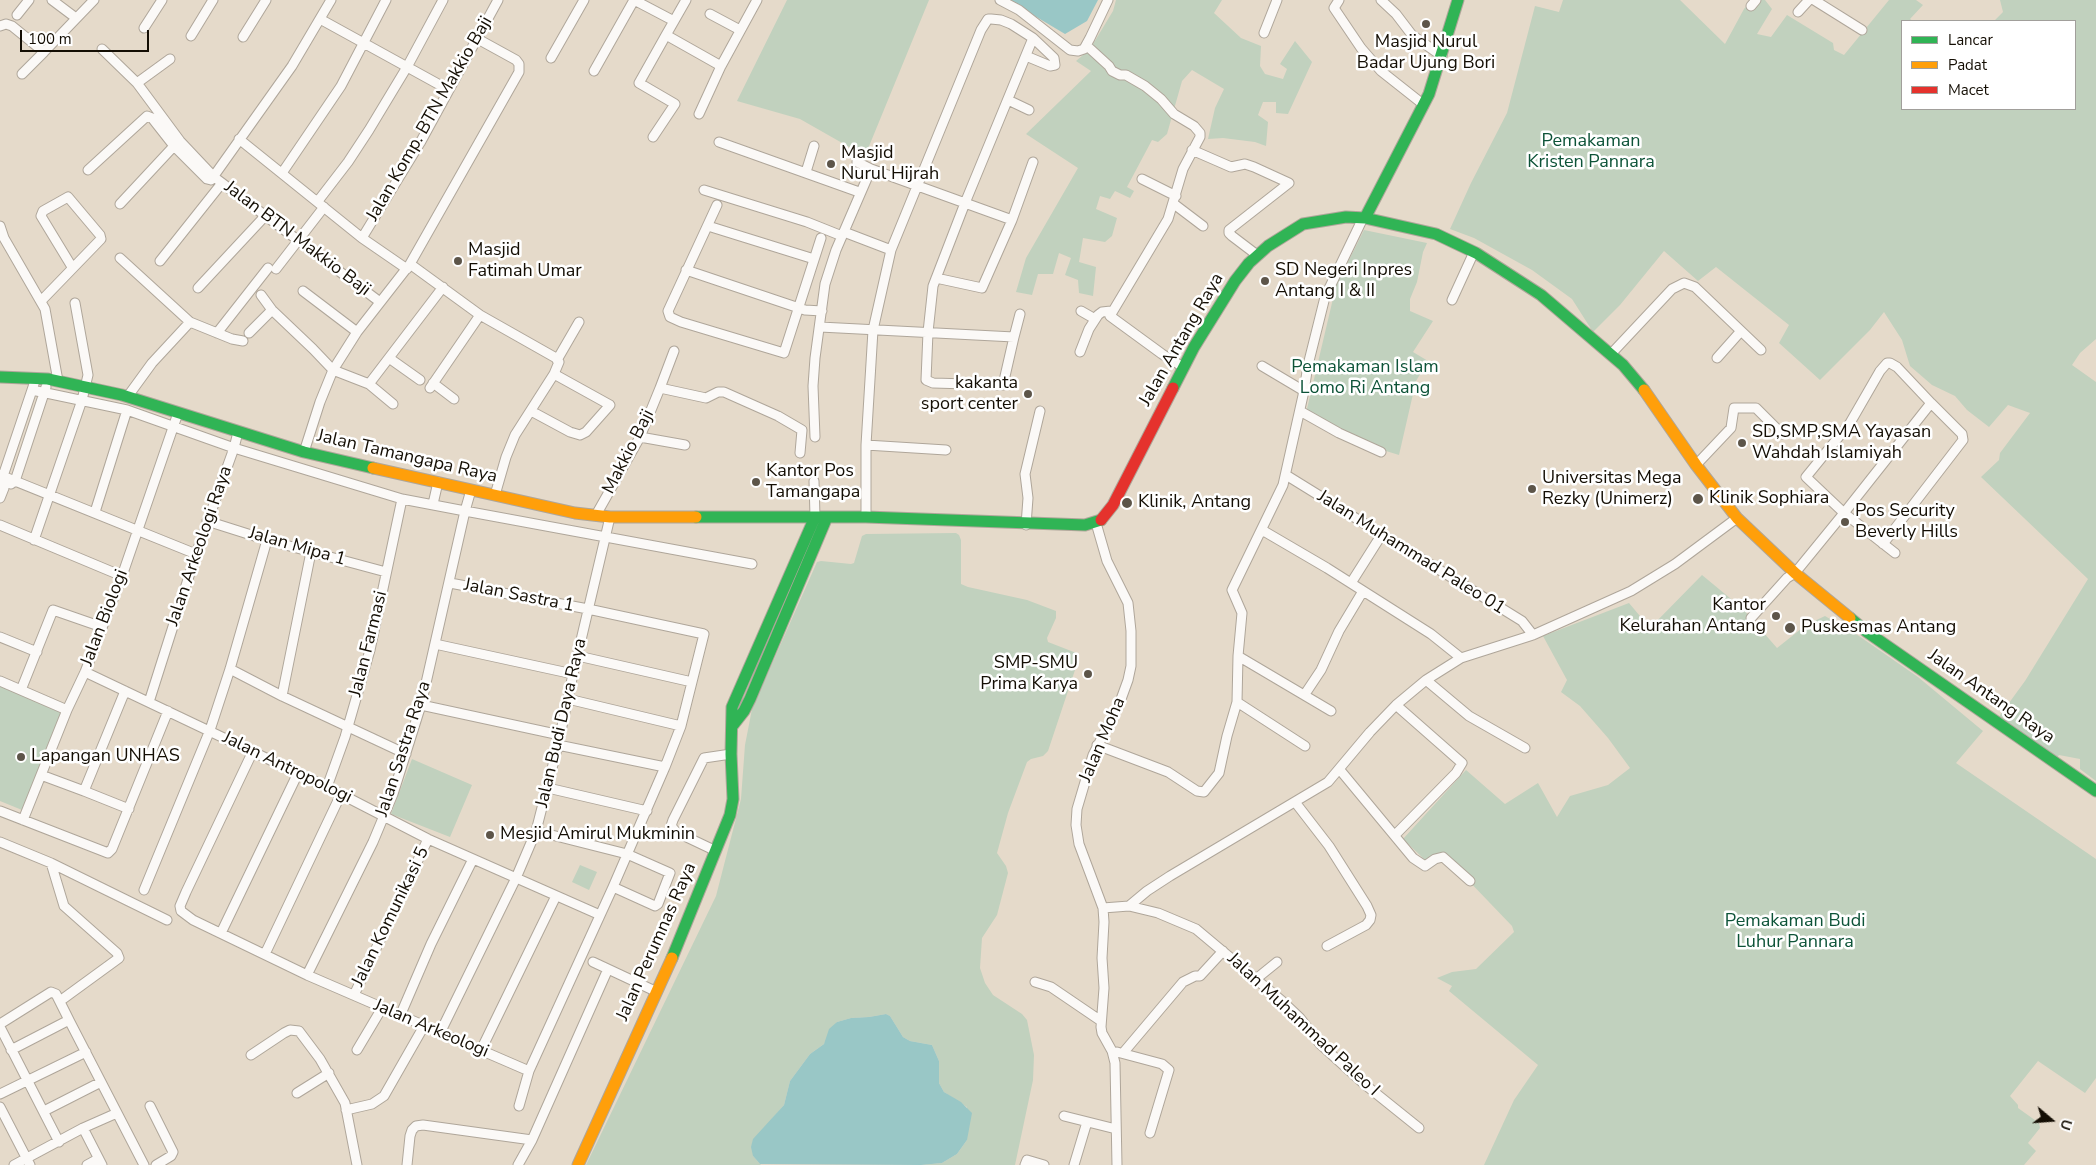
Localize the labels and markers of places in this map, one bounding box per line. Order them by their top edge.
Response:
marker: Masjid Nurul Badar Ujung Bori [1420,18,1432,30]
place label: Masjid Nurul Badar Ujung Bori [1357,32,1495,74]
place label: Masjid Nurul Hijrah [841,143,939,186]
marker: Masjid Nurul Hijrah [825,158,837,170]
place label: Masjid Fatimah Umar [468,240,582,282]
marker: Masjid Fatimah Umar [452,255,464,267]
place label: SD Negeri Inpres Antang I & II [1275,260,1412,302]
marker: SD Negeri Inpres Antang I & II [1259,275,1271,287]
place label: kakanta sport center [921,373,1018,416]
marker: kakanta sport center [1022,388,1034,400]
place label: SD,SMP,SMA Yayasan Wahdah Islamiyah [1752,422,1931,464]
marker: SD,SMP,SMA Yayasan Wahdah Islamiyah [1736,437,1748,449]
place label: Kantor Pos Tamangapa [766,461,860,504]
place label: Universitas Mega Rezky (Unimerz) [1542,468,1682,510]
marker: Kantor Pos Tamangapa [750,476,762,488]
marker: Universitas Mega Rezky (Unimerz) [1526,483,1538,495]
place label: Klinik Sophiara [1709,488,1829,510]
place label: Klinik, Antang [1138,492,1251,514]
marker: Klinik Sophiara [1691,492,1705,506]
marker: Klinik, Antang [1120,496,1134,510]
place label: Pos Security Beverly Hills [1855,501,1958,544]
marker: Pos Security Beverly Hills [1839,516,1851,528]
place label: Kantor Kelurahan Antang [1619,595,1766,638]
marker: Kantor Kelurahan Antang [1770,610,1782,622]
place label: Puskesmas Antang [1801,617,1956,639]
marker: Puskesmas Antang [1783,621,1797,635]
place label: SMP-SMU Prima Karya [980,653,1078,696]
marker: SMP-SMU Prima Karya [1082,668,1094,680]
place label: Lapangan UNHAS [31,746,180,768]
marker: Lapangan UNHAS [15,751,27,763]
place label: Mesjid Amirul Mukminin [500,824,695,846]
marker: Mesjid Amirul Mukminin [484,829,496,841]

